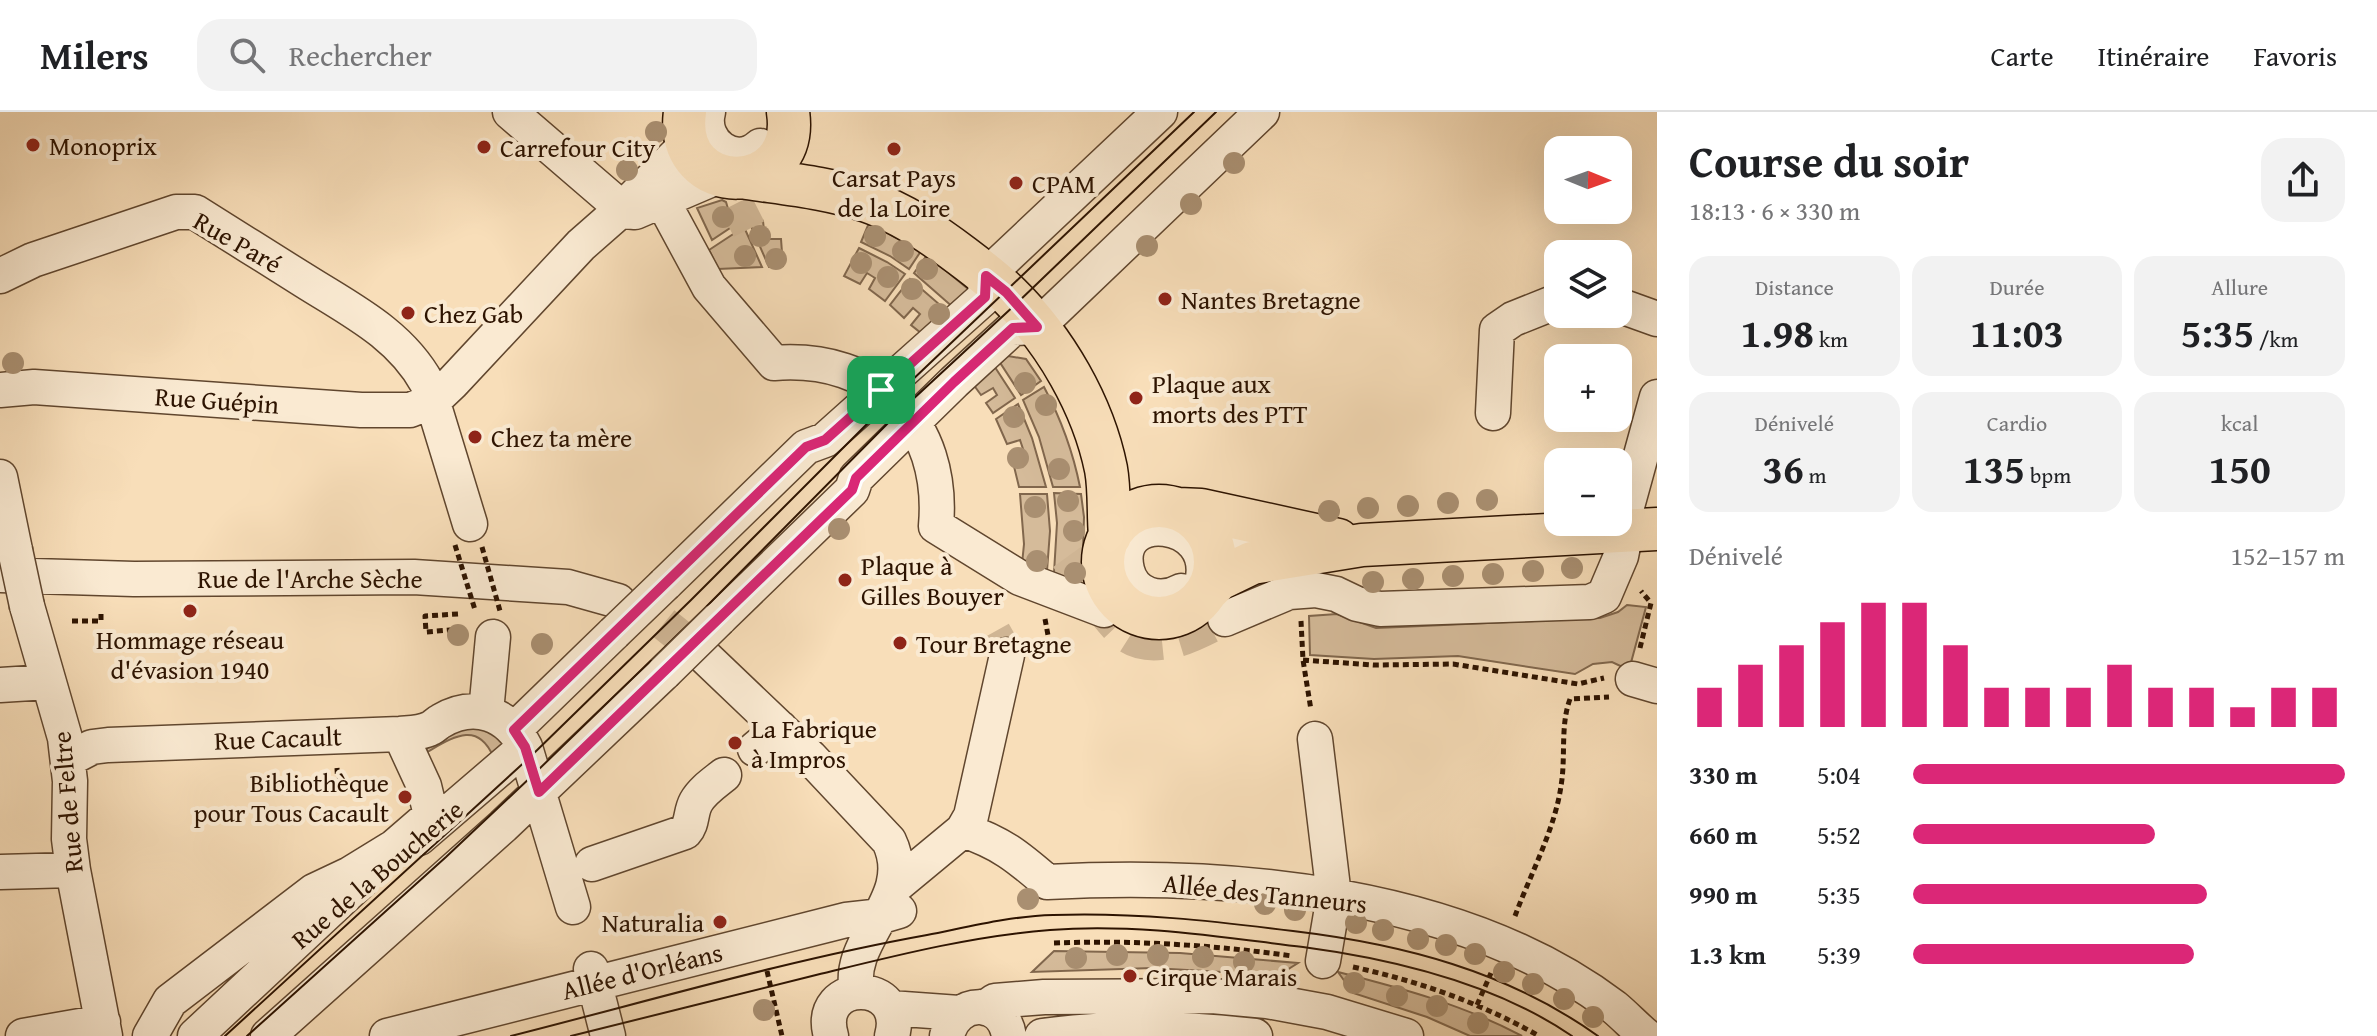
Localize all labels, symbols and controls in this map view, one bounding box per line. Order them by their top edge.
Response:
search box [197,19,757,91]
text: Milers [40,27,149,83]
icon: search [225,33,269,77]
text: Rechercher [289,33,432,77]
text: Carte [1991,35,2054,76]
text: Itinéraire [2098,35,2209,76]
text: Favoris [2253,35,2337,76]
place label: Monoprix [49,126,157,165]
place label: Carrefour City [500,128,655,167]
text: Course du soir [1689,129,1969,193]
marker: Monoprix [24,136,42,154]
north arrow [1544,136,1632,224]
map controls [1544,136,1632,536]
marker: Carrefour City [475,138,493,156]
button: share [2261,138,2345,222]
marker: Carsat Pays de la Loire [885,140,903,158]
place label: Carsat Pays de la Loire [832,158,956,227]
place label: CPAM [1032,164,1096,203]
marker: CPAM [1007,174,1025,192]
text: 18:13 · 6 × 330 m [1689,191,1860,230]
street label: Rue Paré [187,201,289,283]
button: layers [1544,240,1632,328]
text: Distance [1755,271,1834,303]
text: Durée [1990,271,2044,303]
text: Allure [2211,271,2268,303]
place label: Nantes Bretagne [1181,280,1361,319]
marker: Nantes Bretagne [1156,290,1174,308]
place label: Chez Gab [424,294,523,333]
text: 1.98 [1741,303,1814,362]
text: 11:03 [1970,303,2064,362]
text: 5:35 [2181,303,2254,362]
marker: Chez Gab [399,304,417,322]
text: km [1814,323,1848,355]
text: /km [2254,323,2299,355]
button: + [1544,344,1632,432]
pin [847,356,915,424]
place label: Plaque aux morts des PTT [1152,364,1308,433]
icon: arrive [859,368,903,412]
street label: Rue Guépin [154,376,281,424]
marker: Plaque aux morts des PTT [1127,389,1145,407]
text: Dénivelé [1755,407,1834,439]
text: Cardio [1987,407,2047,439]
text: kcal [2221,407,2258,439]
place label: Chez ta mère [491,418,632,457]
marker: Chez ta mère [466,428,484,446]
text: 36 [1762,439,1804,498]
text: 135 [1963,439,2025,498]
text: 150 [2209,439,2271,498]
button: − [1544,448,1632,536]
text: m [1804,459,1826,491]
text: bpm [2025,459,2071,491]
text: Dénivelé [1689,536,1783,575]
text: 152–157 m [2231,536,2345,575]
place label: Plaque à Gilles Bouyer [861,546,1004,615]
street label: Rue de l'Arche Sèche [197,559,423,598]
marker: Plaque à Gilles Bouyer [836,571,854,589]
marker: Hommage réseau d'évasion 1940 [181,602,199,620]
place label: Hommage réseau d'évasion 1940 [96,620,284,689]
place label: Tour Bretagne [916,624,1072,663]
marker: Tour Bretagne [891,634,909,652]
place label: La Fabrique à Impros [751,709,877,778]
street label: Rue Cacault [213,716,343,760]
street label: Rue de Feltre [41,730,93,874]
marker: La Fabrique à Impros [726,734,744,752]
text: 330 m [1689,755,1757,794]
text: 5:04 [1817,755,1861,794]
place label: Bibliothèque pour Tous Cacault [193,763,389,832]
marker: Bibliothèque pour Tous Cacault [396,788,414,806]
street label: Rue de la Boucherie [282,790,472,958]
text: 660 m [1689,815,1757,854]
text: 5:52 [1817,815,1861,854]
street label: Allée des Tanneurs [1161,863,1369,923]
text: 990 m [1689,875,1757,914]
text: 5:35 [1817,875,1861,914]
place label: Naturalia [602,903,705,942]
marker: Naturalia [711,913,729,931]
street label: Allée d'Orléans [558,932,726,1010]
text: 1.3 km [1689,935,1766,974]
text: 5:39 [1817,935,1861,974]
place label: Cirque Marais [1146,957,1297,996]
marker: Cirque Marais [1121,967,1139,985]

